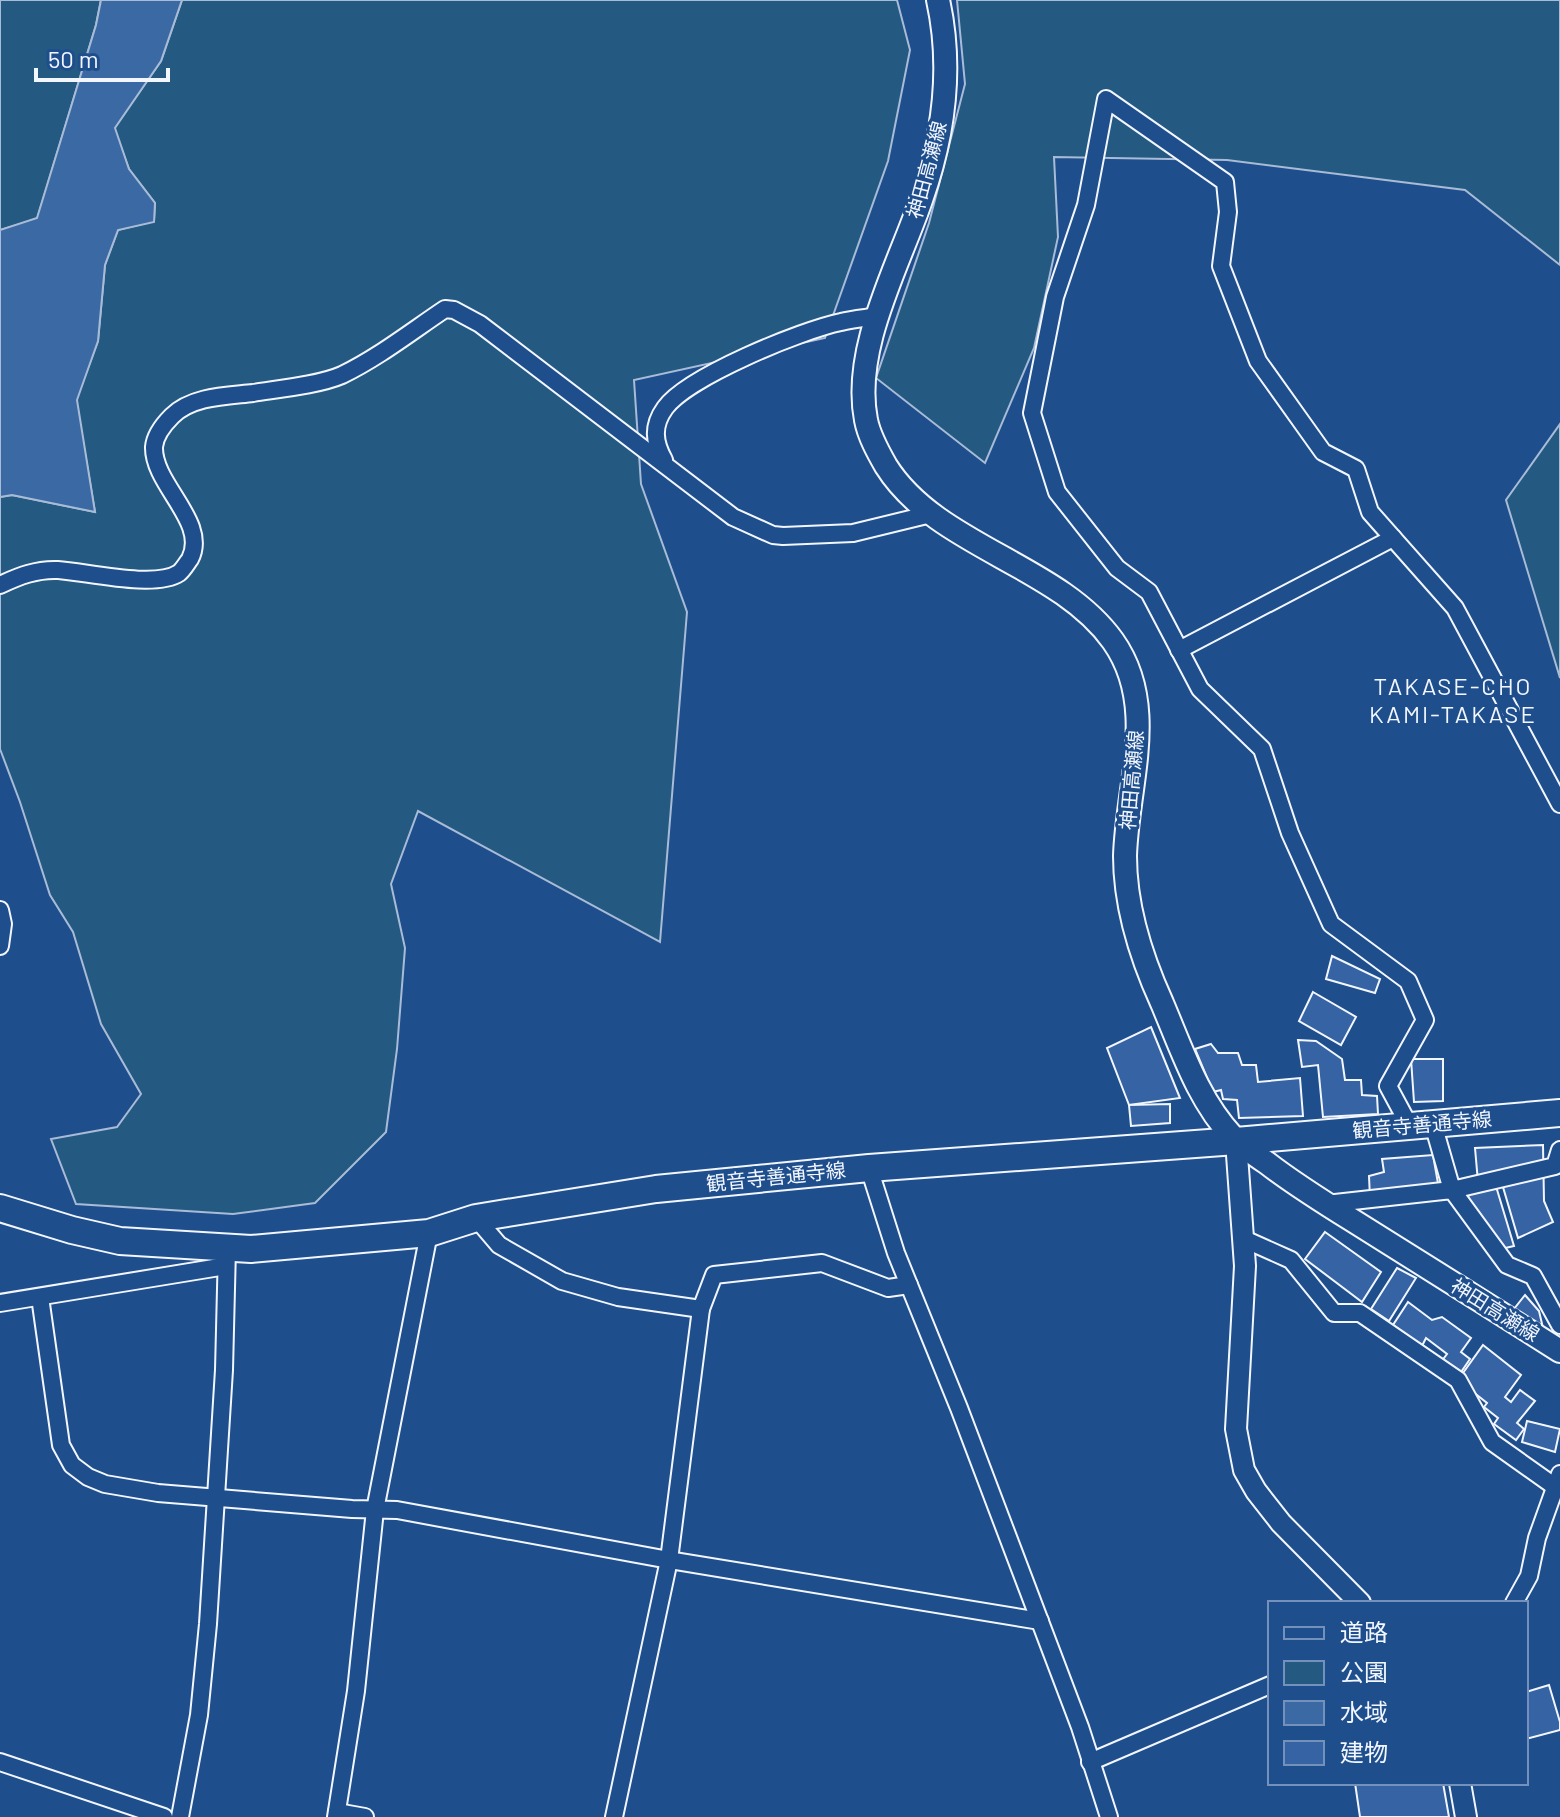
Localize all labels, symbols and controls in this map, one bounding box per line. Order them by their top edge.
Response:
scale bar [36,32,168,82]
text: 50 m [48,44,99,73]
street label: 神田高瀬線 [902,118,951,221]
district label: TAKASE-CHO KAMI-TAKASE [1369,671,1537,728]
street label: 神田高瀬線 [1115,729,1147,831]
street label: 観音寺善通寺線 [1351,1106,1493,1142]
street label: 観音寺善通寺線 [705,1157,847,1195]
street label: 神田高瀬線 [1447,1272,1544,1346]
legend [1268,1601,1528,1785]
text: 道路 [1340,1617,1388,1646]
text: 公園 [1340,1657,1388,1686]
text: 水域 [1340,1697,1388,1726]
text: 建物 [1340,1737,1388,1766]

